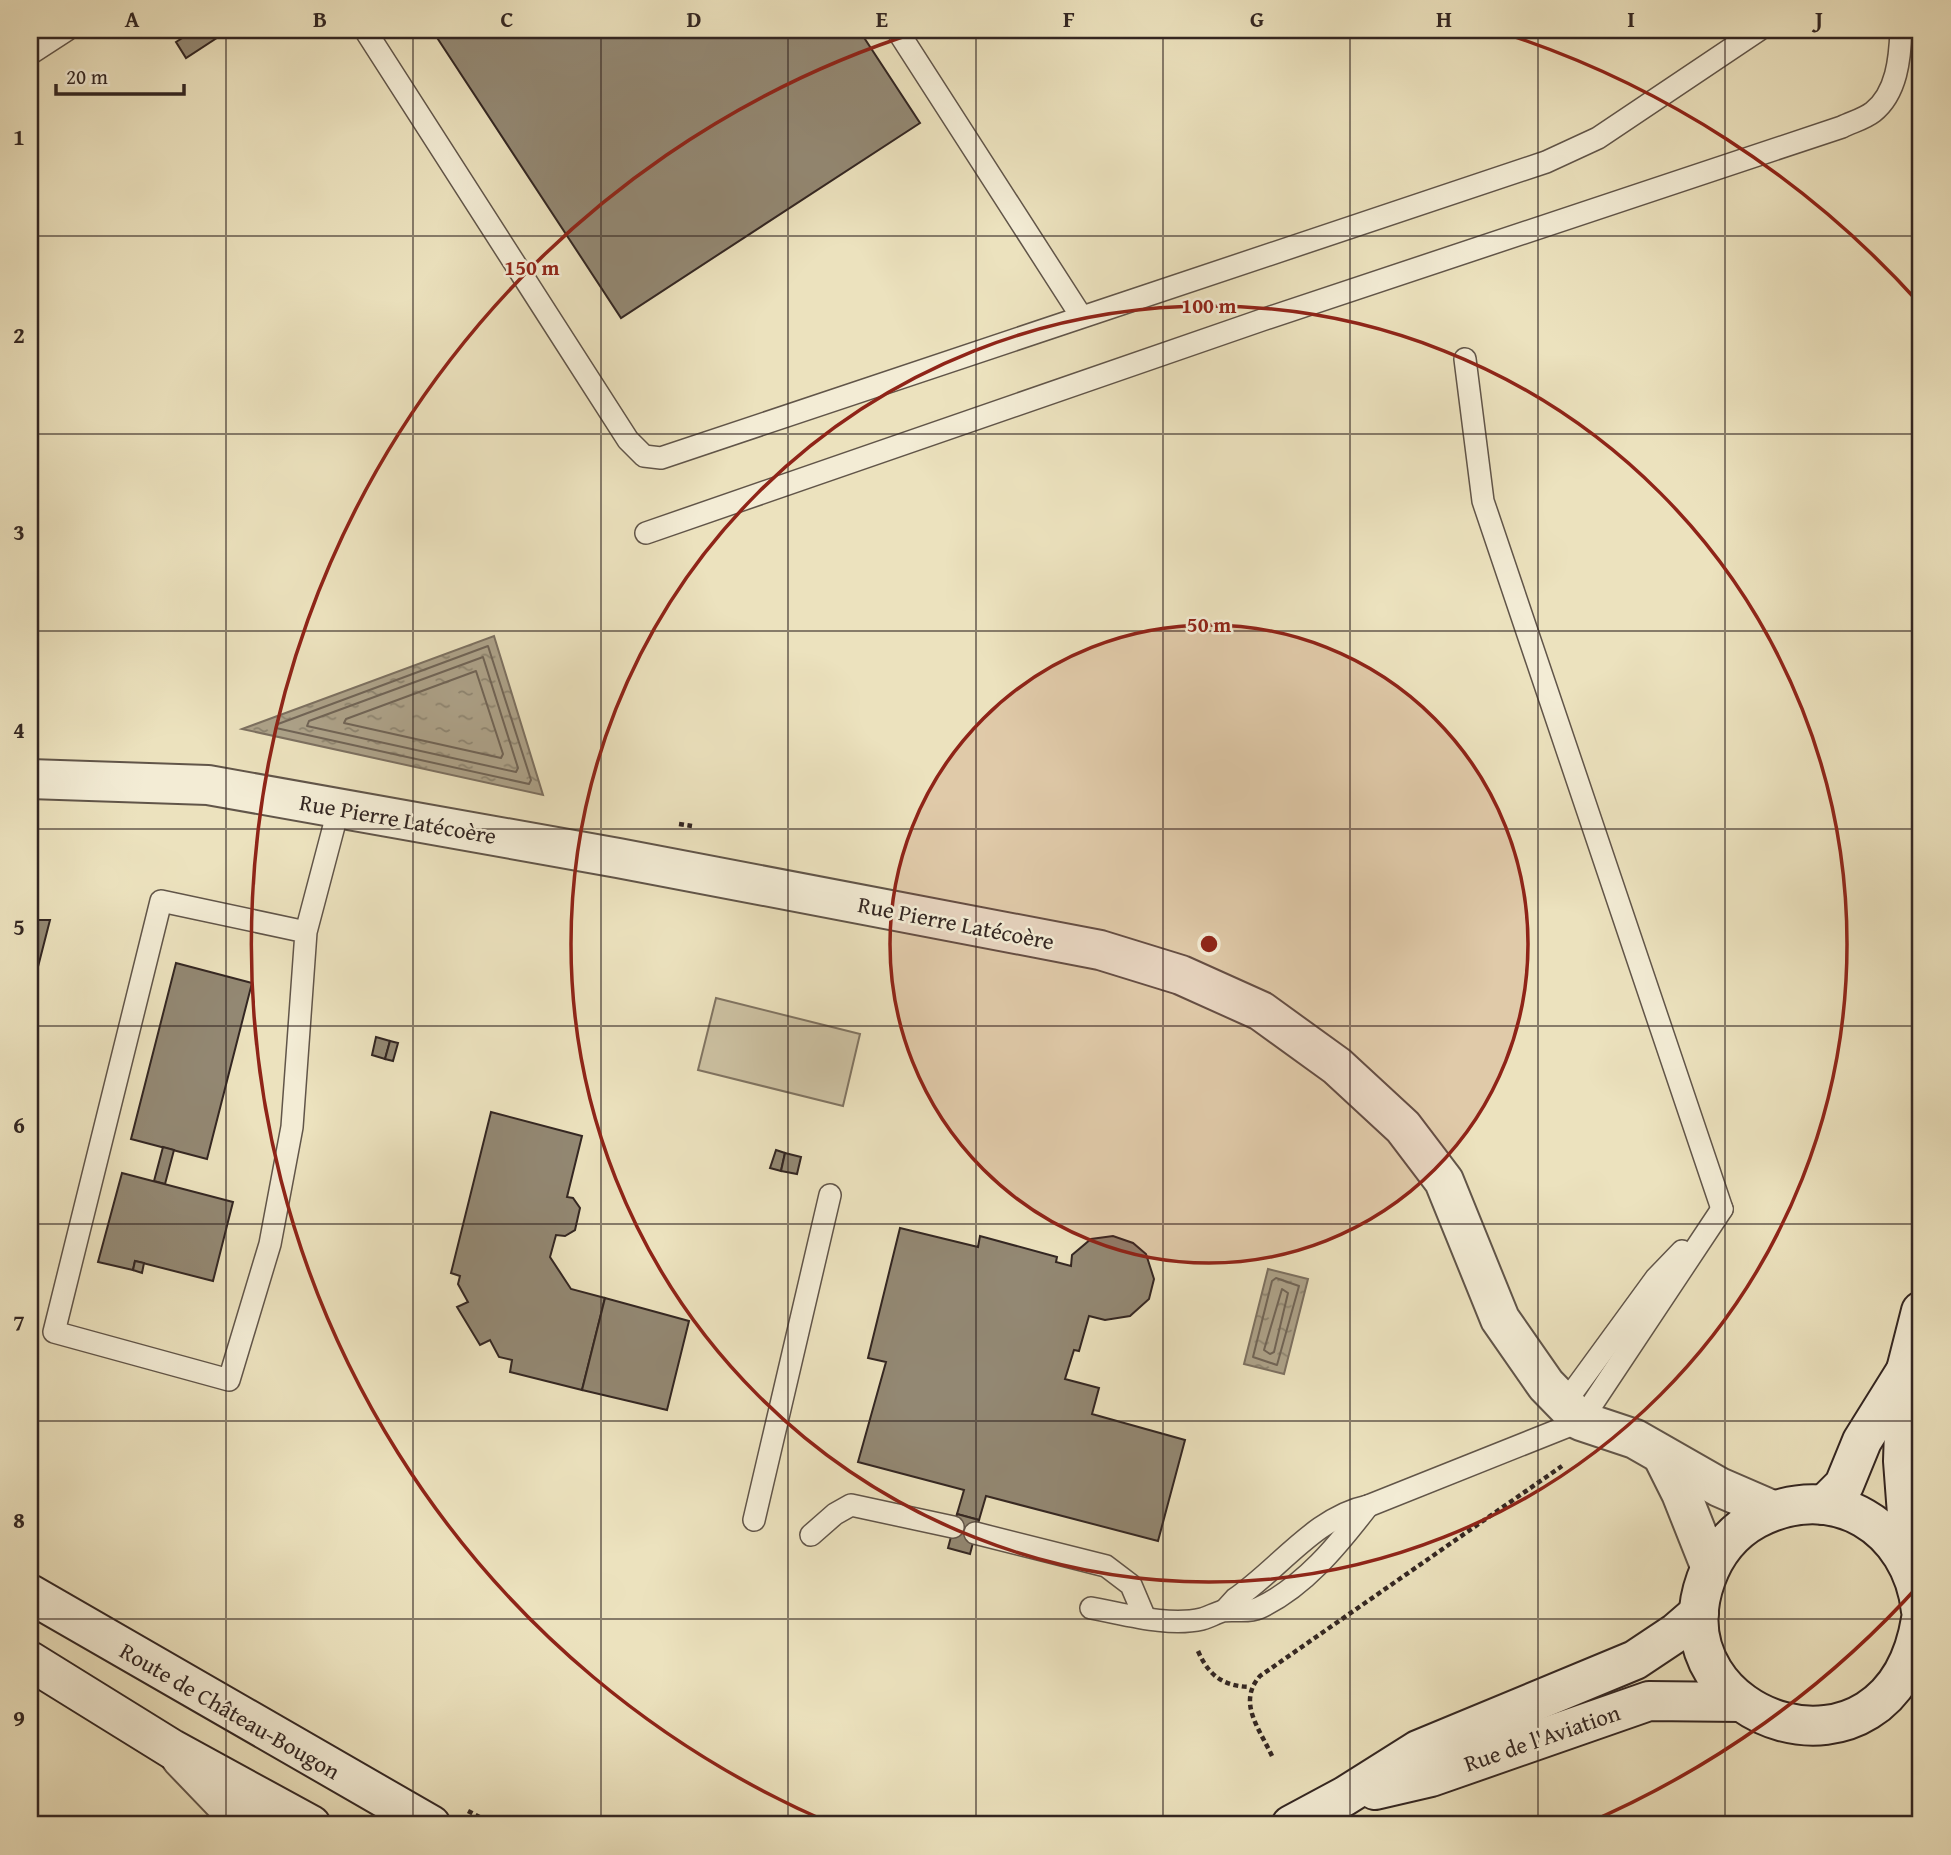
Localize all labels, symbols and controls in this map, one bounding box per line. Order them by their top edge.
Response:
text: A [125,2,140,35]
text: B [313,2,327,35]
text: C [500,2,514,35]
text: D [687,2,702,35]
text: E [876,2,888,35]
text: F [1063,2,1075,35]
text: G [1250,2,1264,35]
text: H [1436,2,1452,35]
text: I [1627,2,1635,35]
text: J [1811,2,1823,35]
scale bar [56,52,184,96]
text: 20 m [66,61,108,92]
text: 1 [13,120,25,153]
text: 150 m [504,252,560,283]
text: 100 m [1181,290,1237,321]
text: 2 [13,318,25,351]
text: 3 [13,515,25,548]
text: 50 m [1187,609,1231,640]
text: 4 [13,713,25,746]
street label: Rue Pierre Latécoère [297,785,499,852]
street label: Rue Pierre Latécoère [855,887,1057,958]
text: 5 [13,910,25,943]
centre of rings [1197,932,1221,956]
text: 6 [13,1108,25,1141]
text: 7 [13,1306,25,1339]
text: 8 [13,1503,25,1536]
street label: Route de Château-Bougon [114,1634,347,1787]
street label: Rue de l'Aviation [1459,1695,1624,1780]
text: 9 [13,1701,25,1734]

